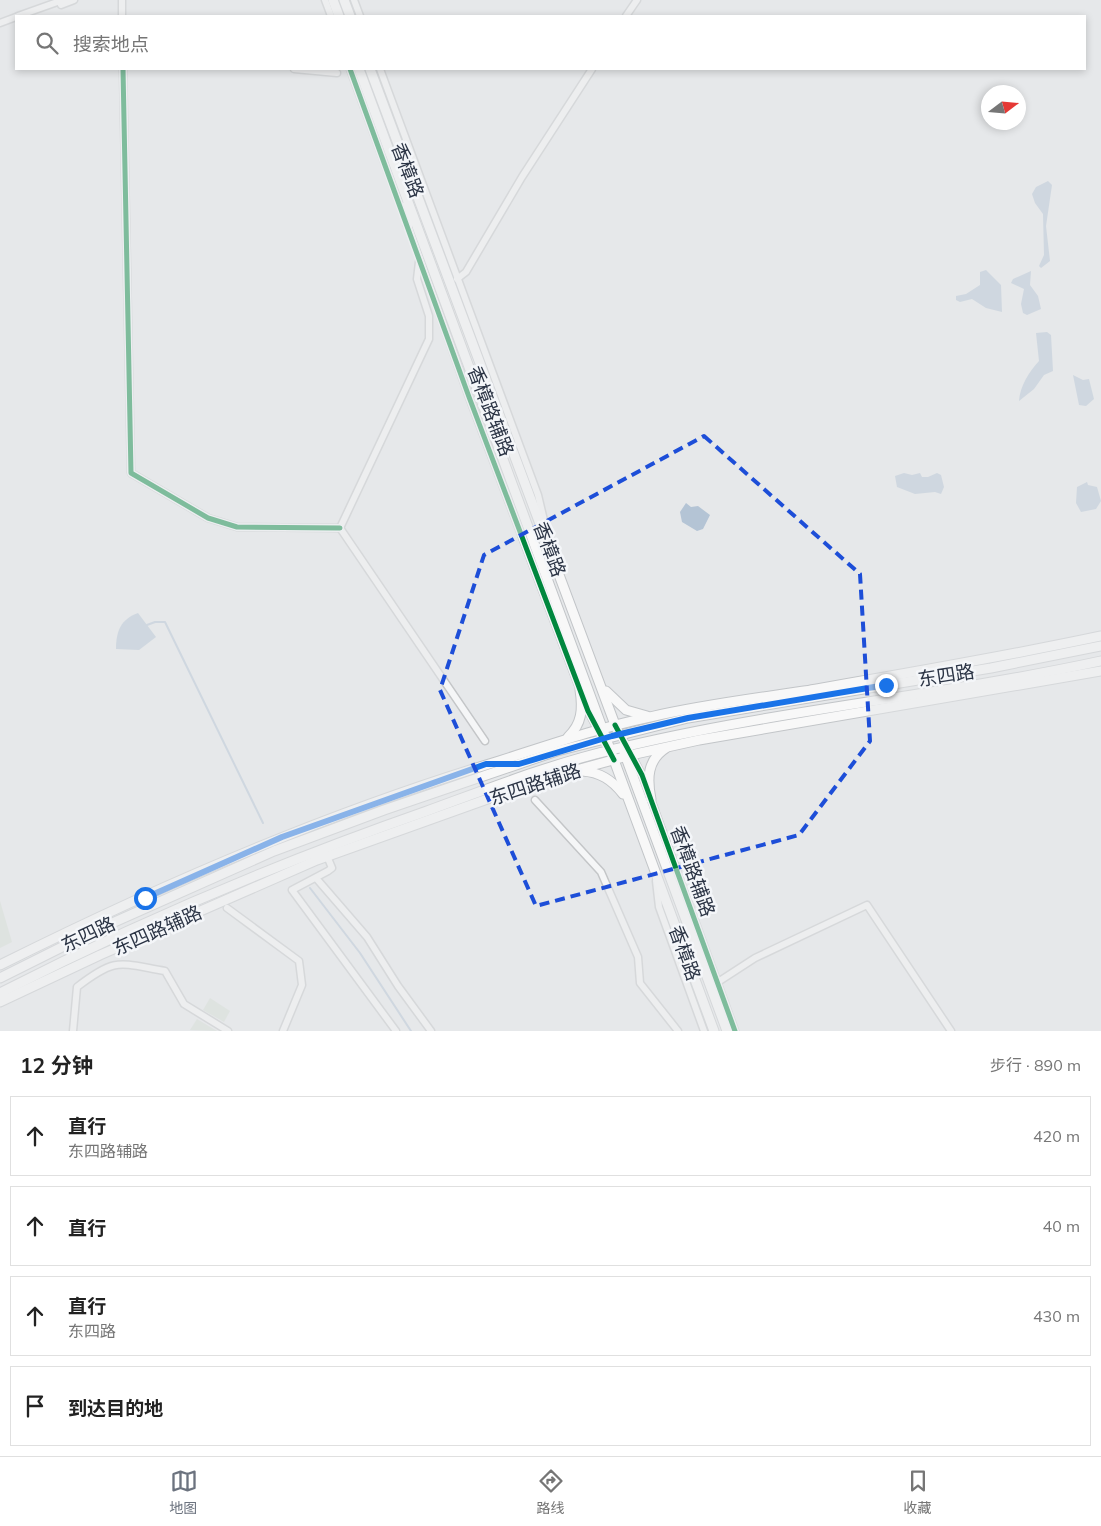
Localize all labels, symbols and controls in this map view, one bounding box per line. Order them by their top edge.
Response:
search box [15,15,1086,70]
icon: search [33,29,61,57]
text: 搜索地点 [73,32,149,56]
north arrow [981,85,1026,130]
street label: 香樟路 [387,139,429,201]
street label: 香樟路辅路 [463,362,519,460]
street label: 香樟路 [529,518,571,580]
street label: 东四路 [916,659,976,691]
route end [875,674,898,697]
street label: 东四路辅路 [486,758,584,810]
street label: 香樟路辅路 [665,822,721,920]
route start [134,887,157,910]
street label: 东四路辅路 [109,900,205,960]
street label: 东四路 [57,911,119,957]
street label: 香樟路 [664,922,706,984]
text: 12 分钟 [20,1052,93,1078]
text: 步行 · 890 m [990,1055,1081,1075]
text: 直行 [68,1114,106,1138]
icon: ahead [21,1122,49,1150]
text: 420 m [1033,1126,1080,1146]
text: 东四路辅路 [68,1141,148,1161]
icon: ahead [21,1212,49,1240]
text: 直行 [68,1216,106,1240]
text: 40 m [1043,1216,1080,1236]
text: 直行 [68,1294,106,1318]
icon: ahead [21,1302,49,1330]
text: 430 m [1033,1306,1080,1326]
text: 东四路 [68,1321,116,1341]
icon: arrive [21,1392,49,1420]
text: 到达目的地 [68,1396,163,1420]
tab: 地图 [170,1467,198,1517]
tab: 路线 [537,1467,565,1517]
tab: 收藏 [904,1467,932,1517]

